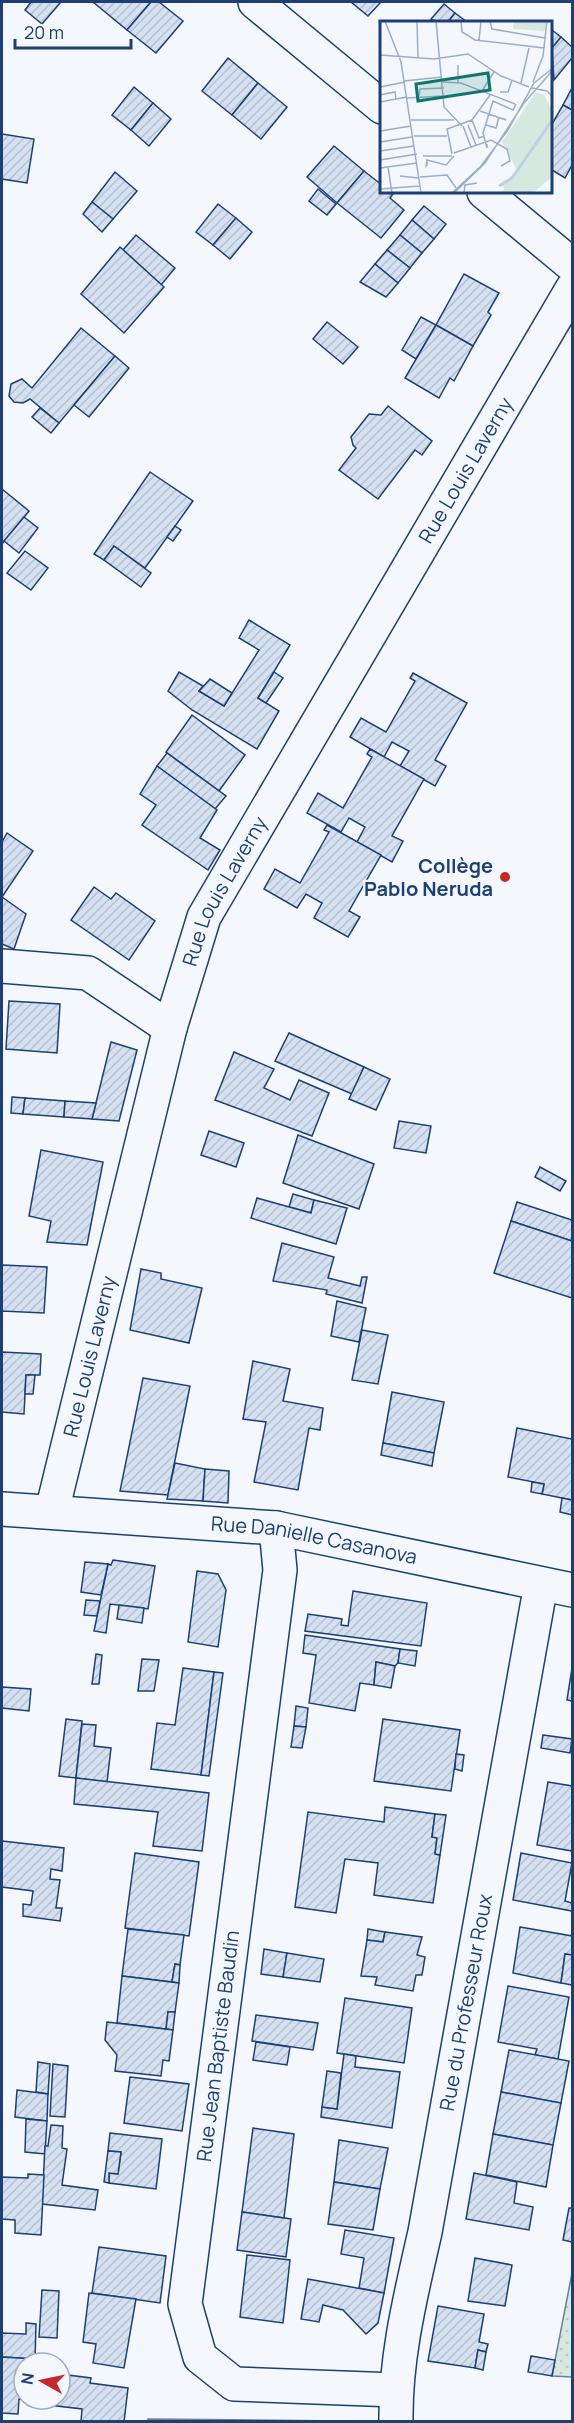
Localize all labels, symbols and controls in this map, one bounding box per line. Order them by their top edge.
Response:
scale bar [15,12,130,50]
text: 20 m [24,20,64,44]
inset map [380,21,553,194]
street label: Rue Louis Laverny [412,392,519,548]
street label: Rue Louis Laverny [176,811,273,969]
place label: Collège Pablo Neruda [364,852,493,902]
marker: Collège Pablo Neruda [498,870,512,884]
street label: Rue Louis Laverny [57,1273,122,1440]
street label: Rue Danielle Casanova [210,1510,420,1570]
street label: Rue du Professeur Roux [433,1891,498,2113]
street label: Rue Jean Baptiste Baudin [190,1929,245,2163]
north arrow [12,2351,72,2411]
text: N [15,2371,39,2386]

